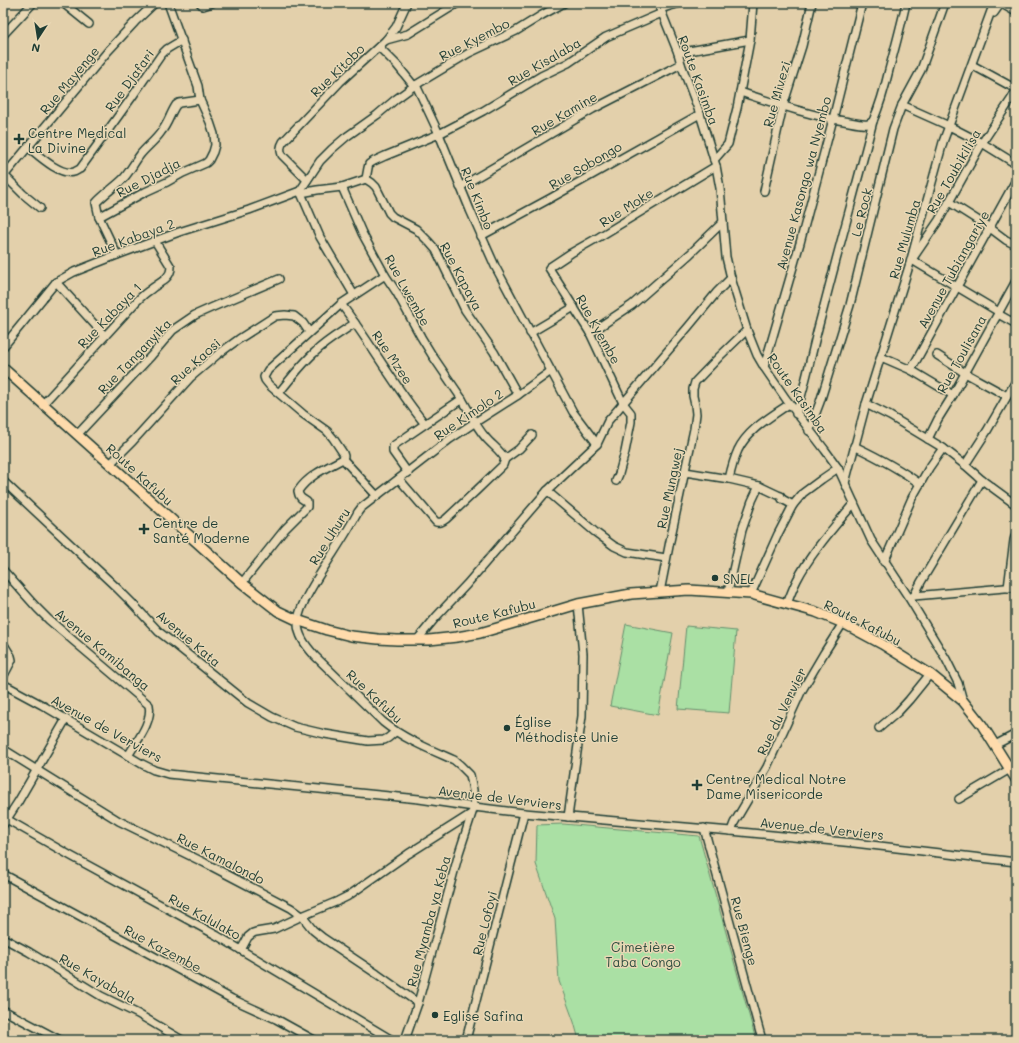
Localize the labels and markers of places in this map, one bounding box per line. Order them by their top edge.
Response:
place label: Centre Medical La Divine [28,124,127,156]
marker: Centre Medical La Divine [13,133,25,145]
place label: Centre de Santé Moderne [153,514,250,546]
marker: Centre de Santé Moderne [138,523,150,535]
place label: SNEL [723,570,754,587]
marker: SNEL [710,573,720,583]
place label: Église Méthodiste Unie [515,713,619,745]
marker: Église Méthodiste Unie [502,723,512,733]
place label: Centre Medical Notre Dame Misericorde [706,770,846,802]
marker: Centre Medical Notre Dame Misericorde [691,779,703,791]
place label: Eglise Safina [443,1007,524,1024]
marker: Eglise Safina [430,1010,440,1020]

